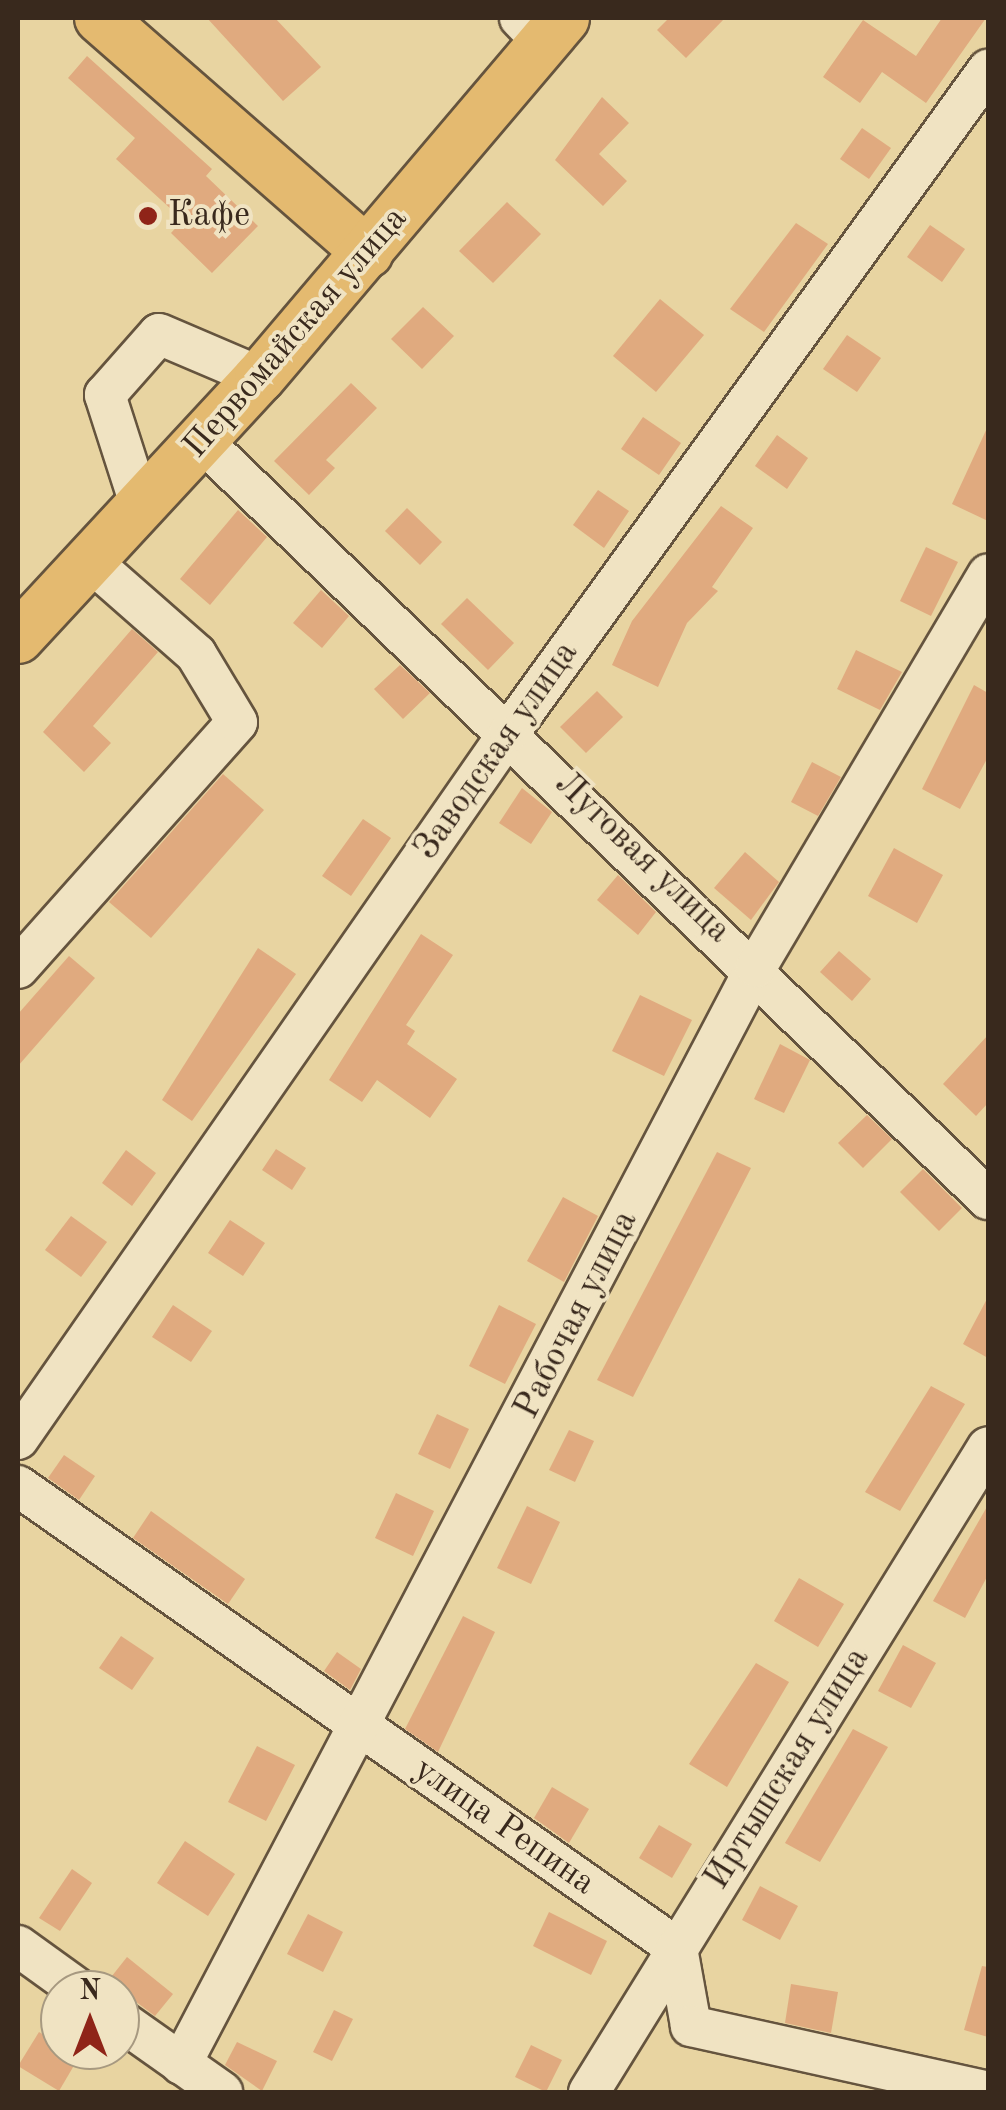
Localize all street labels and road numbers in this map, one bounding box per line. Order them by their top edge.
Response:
street label: Первомайская улица [175,199,417,467]
street label: Заводская улица [406,634,588,868]
street label: Луговая улица [545,764,739,952]
street label: Рабочая улица [507,1204,647,1426]
street label: Иртышская улица [697,1640,879,1898]
street label: улица Репина [405,1749,603,1905]

